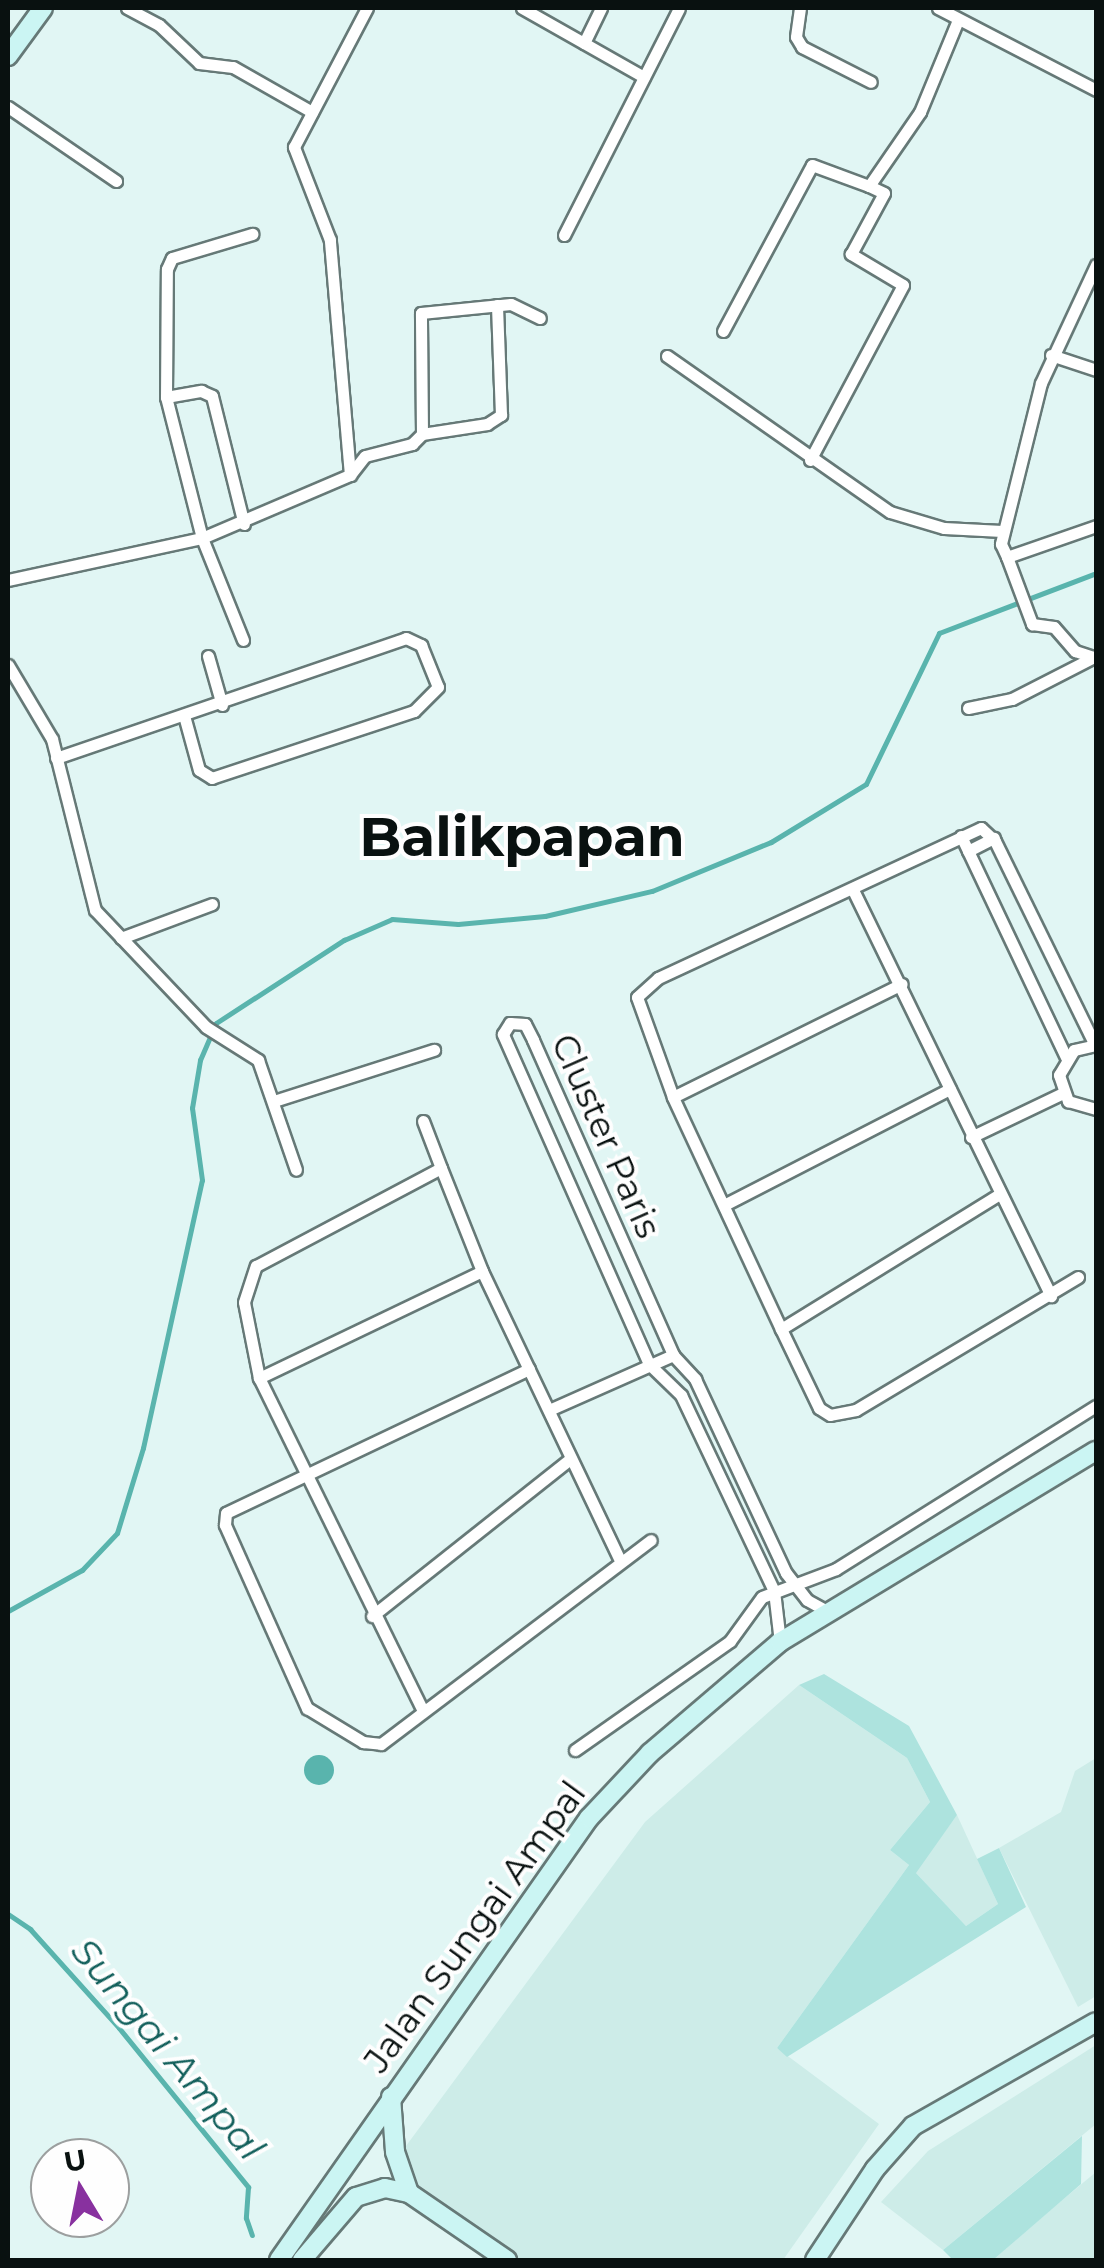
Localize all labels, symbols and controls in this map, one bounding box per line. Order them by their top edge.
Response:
district label: Balikpapan [359,804,685,870]
street label: Cluster Paris [542,1028,670,1244]
street label: Jalan Sungai Ampal [355,1774,595,2080]
water label: Sungai Ampal [62,1929,274,2169]
north arrow [30,2138,130,2238]
text: U [61,2142,89,2179]

